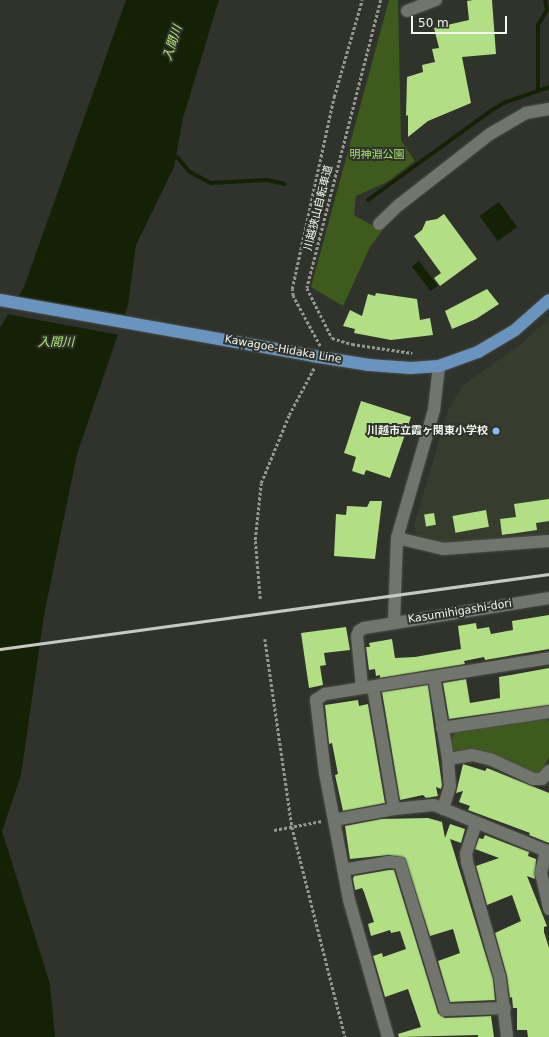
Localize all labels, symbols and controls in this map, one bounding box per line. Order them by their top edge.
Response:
scale bar [413,8,509,34]
text: 50 m [418,16,449,30]
water label: 入間川 [161,24,185,62]
park label: 明神淵公園 [350,148,404,162]
street label: 川越狭山自転車道 [302,164,336,252]
street label: Kawagoe-Hidaka Line [224,333,342,367]
water label: 入間川 [38,336,74,350]
place label: 川越市立霞ヶ関東小学校 [367,424,488,438]
marker: 川越市立霞ヶ関東小学校 [491,426,501,436]
street label: Kasumihigashi-dori [407,597,513,627]

